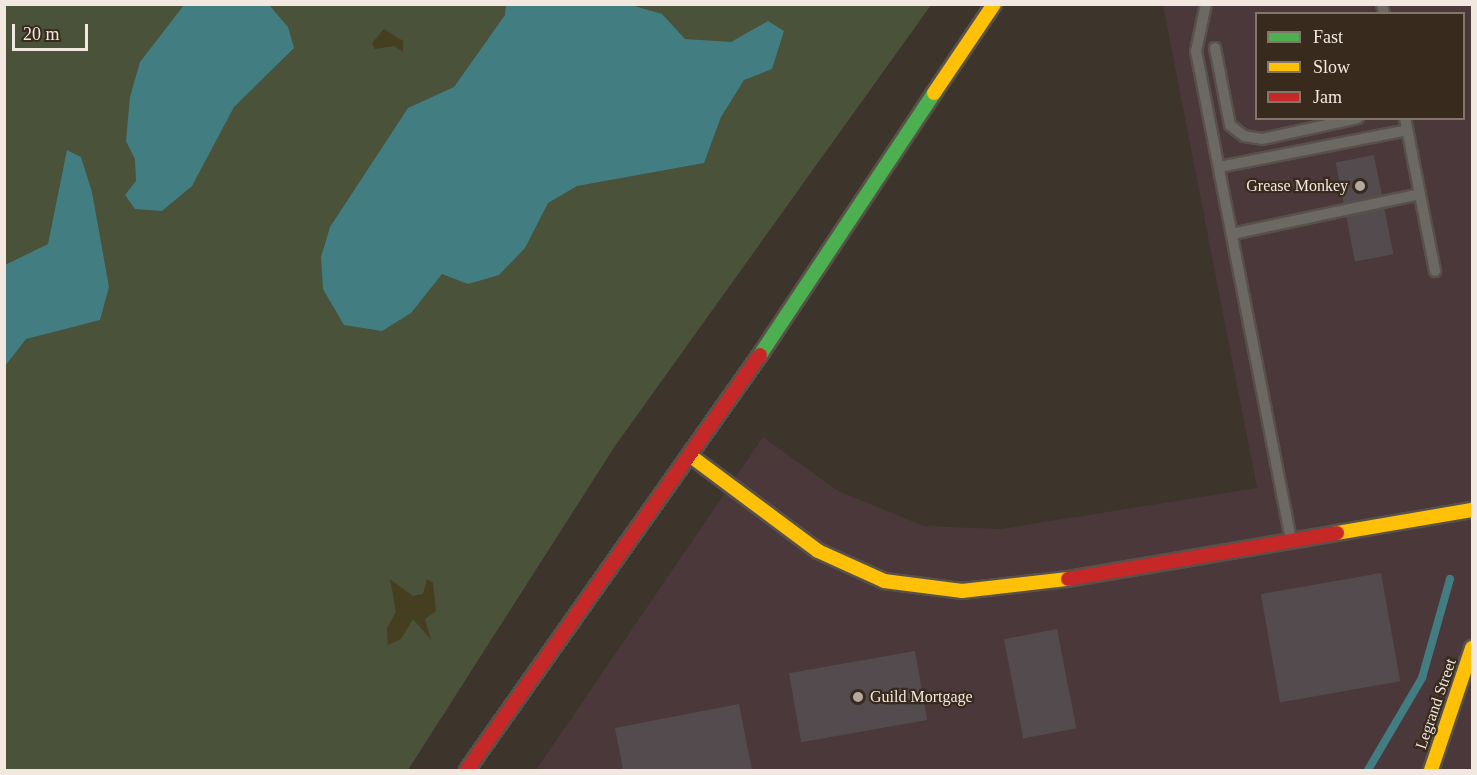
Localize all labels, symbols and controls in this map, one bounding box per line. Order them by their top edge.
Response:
scale bar [15,12,92,50]
legend [1255,12,1465,120]
text: 20 m [23,24,60,44]
text: Fast [1313,27,1343,47]
text: Slow [1313,57,1350,77]
text: Jam [1313,87,1342,107]
place label: Grease Monkey [1246,176,1348,196]
marker: Grease Monkey [1353,179,1367,193]
street label: Legrand Street [1412,656,1460,752]
place label: Guild Mortgage [870,687,973,707]
marker: Guild Mortgage [851,690,865,704]

